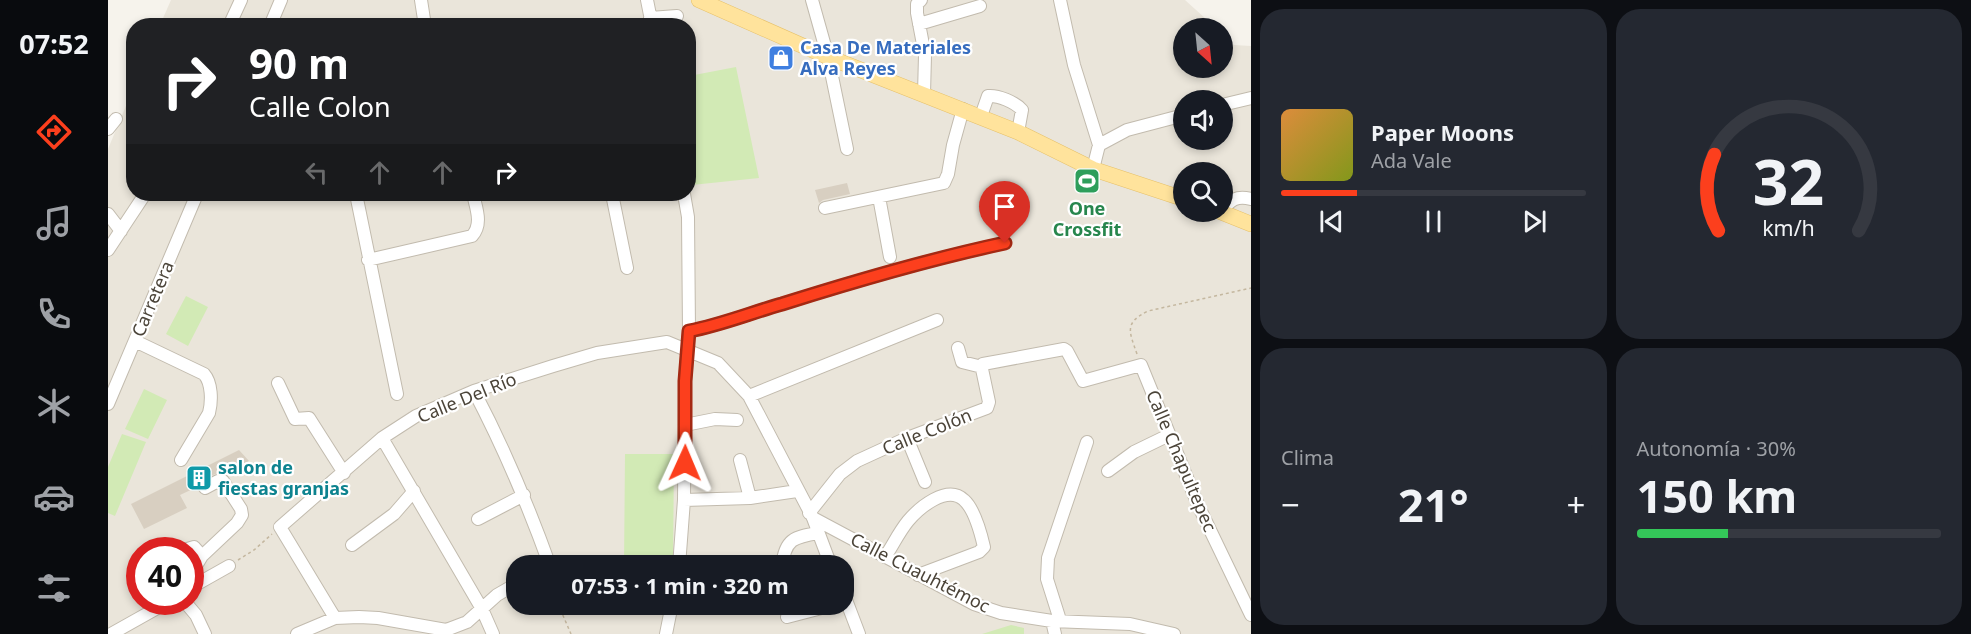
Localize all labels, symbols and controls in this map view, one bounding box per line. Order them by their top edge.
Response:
north arrow [1173,18,1233,78]
map controls [1173,18,1233,222]
text: 07:52 [19,25,89,62]
text: 90 m [249,34,349,91]
place label: Casa De Materiales Alva Reyes [800,35,971,80]
icon: right [150,42,228,120]
shop icon: Casa De Materiales Alva Reyes [766,43,796,73]
text: Calle Colon [249,88,391,125]
button: sound [1173,90,1233,150]
icon: directions [33,111,75,153]
text: Paper Moons [1371,117,1514,147]
text: 32 [1753,138,1824,223]
text: Ada Vale [1371,147,1452,174]
icon: left [300,156,333,189]
icon: ahead [363,156,396,189]
icon: ahead [426,156,459,189]
icon: right [489,156,522,189]
button: search [1173,162,1233,222]
sports icon: One Crossfit [1072,166,1102,196]
pin [979,181,1030,243]
icon: arrive [988,190,1021,223]
place label: One Crossfit [1053,196,1122,241]
icon: music [33,202,75,244]
icon: previous [1315,205,1348,238]
icon: pause [1417,205,1450,238]
icon: next [1518,205,1551,238]
text: km/h [1762,213,1815,242]
street label: Carretera [125,257,179,340]
icon: phone [33,293,75,335]
street label: Calle Del Río [413,366,520,428]
icon: climate [33,385,75,427]
street label: Calle Chapultepec [1141,386,1223,535]
street label: Calle Colón [878,402,975,460]
position arrow [653,431,717,495]
text: Autonomía · 30% [1637,435,1796,462]
text: Clima [1281,444,1334,471]
place label: salon de fiestas granjas [218,455,349,500]
building icon: salon de fiestas granjas [184,463,214,493]
text: 150 km [1637,465,1797,526]
text: 21° [1398,474,1469,535]
icon: car [33,476,75,518]
text: − [1281,482,1300,527]
text: + [1567,482,1586,527]
street label: Calle Cuauhtémoc [847,527,995,618]
speed limit sign: 40 [126,537,204,615]
icon: filters [33,567,75,609]
text: 07:53 · 1 min · 320 m [571,570,789,600]

